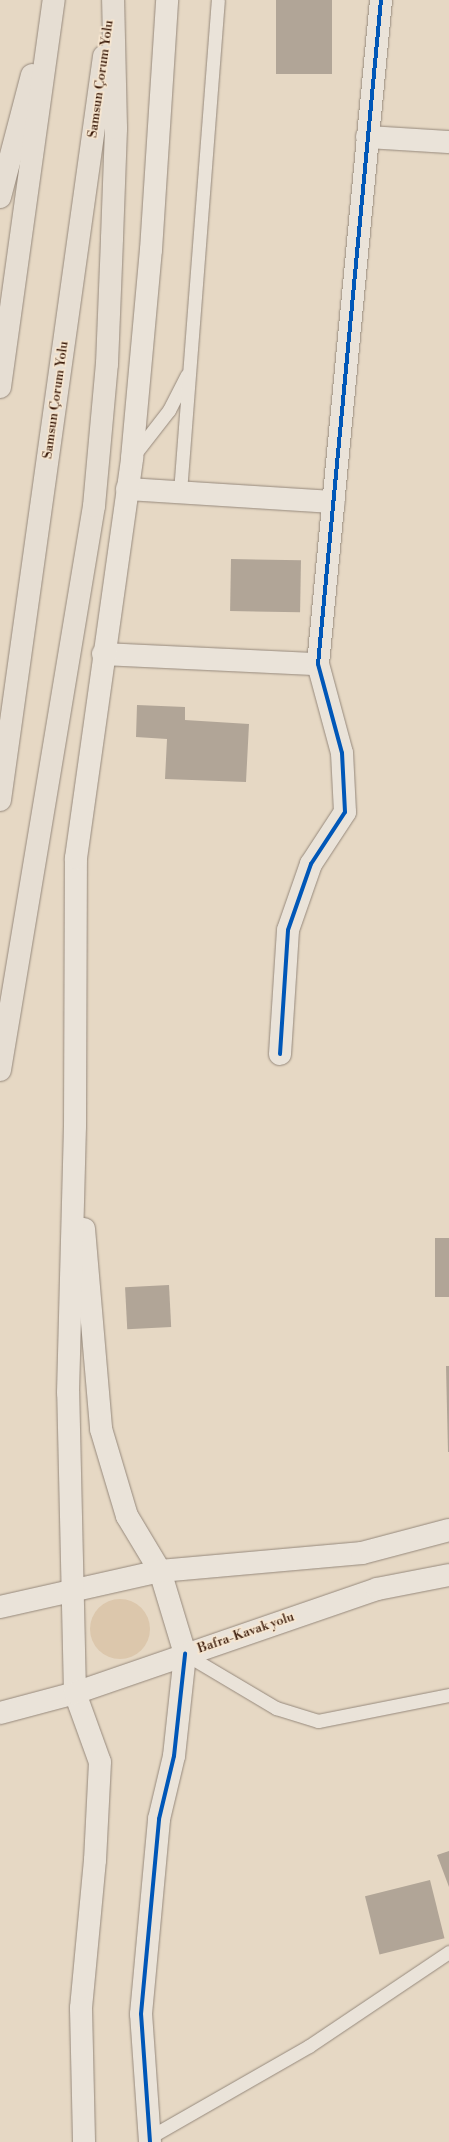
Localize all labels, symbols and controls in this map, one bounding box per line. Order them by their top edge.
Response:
street label: Samsun Çorum Yolu [85,19,117,139]
street label: Samsun Çorum Yolu [40,340,72,460]
street label: Bafra-Kavak yolu [196,1609,296,1657]

